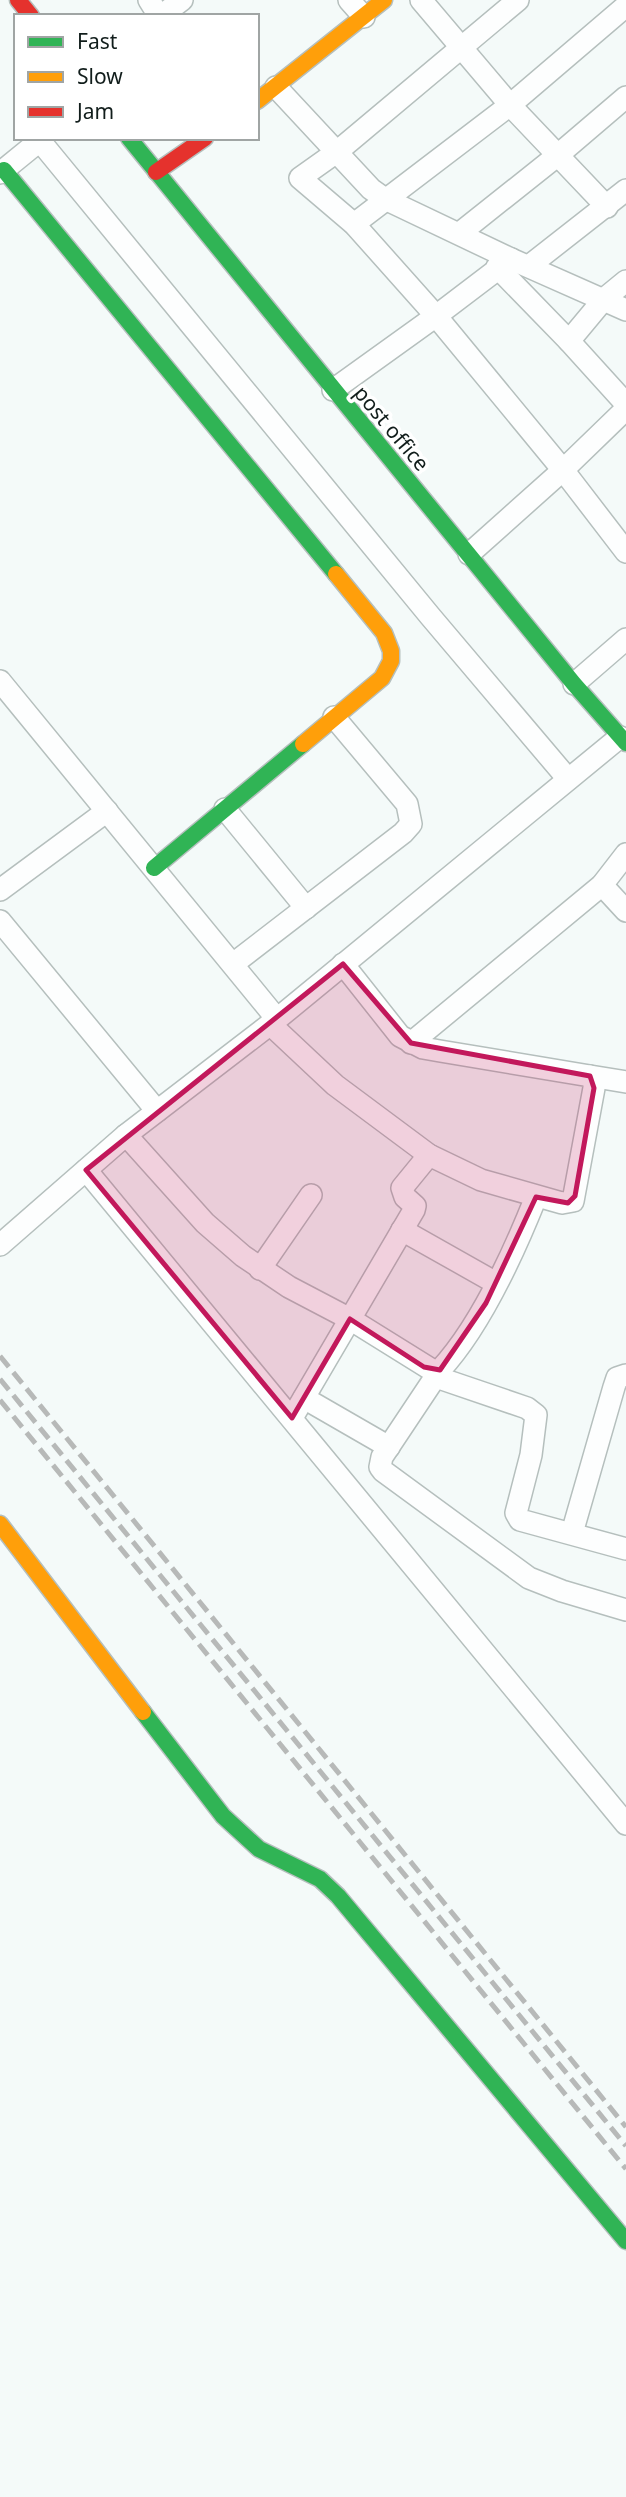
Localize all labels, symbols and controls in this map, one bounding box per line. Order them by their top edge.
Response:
legend [14,14,259,140]
text: Fast [77,27,118,55]
text: Slow [77,62,123,90]
text: Jam [75,97,114,125]
street label: post office [348,379,436,477]

